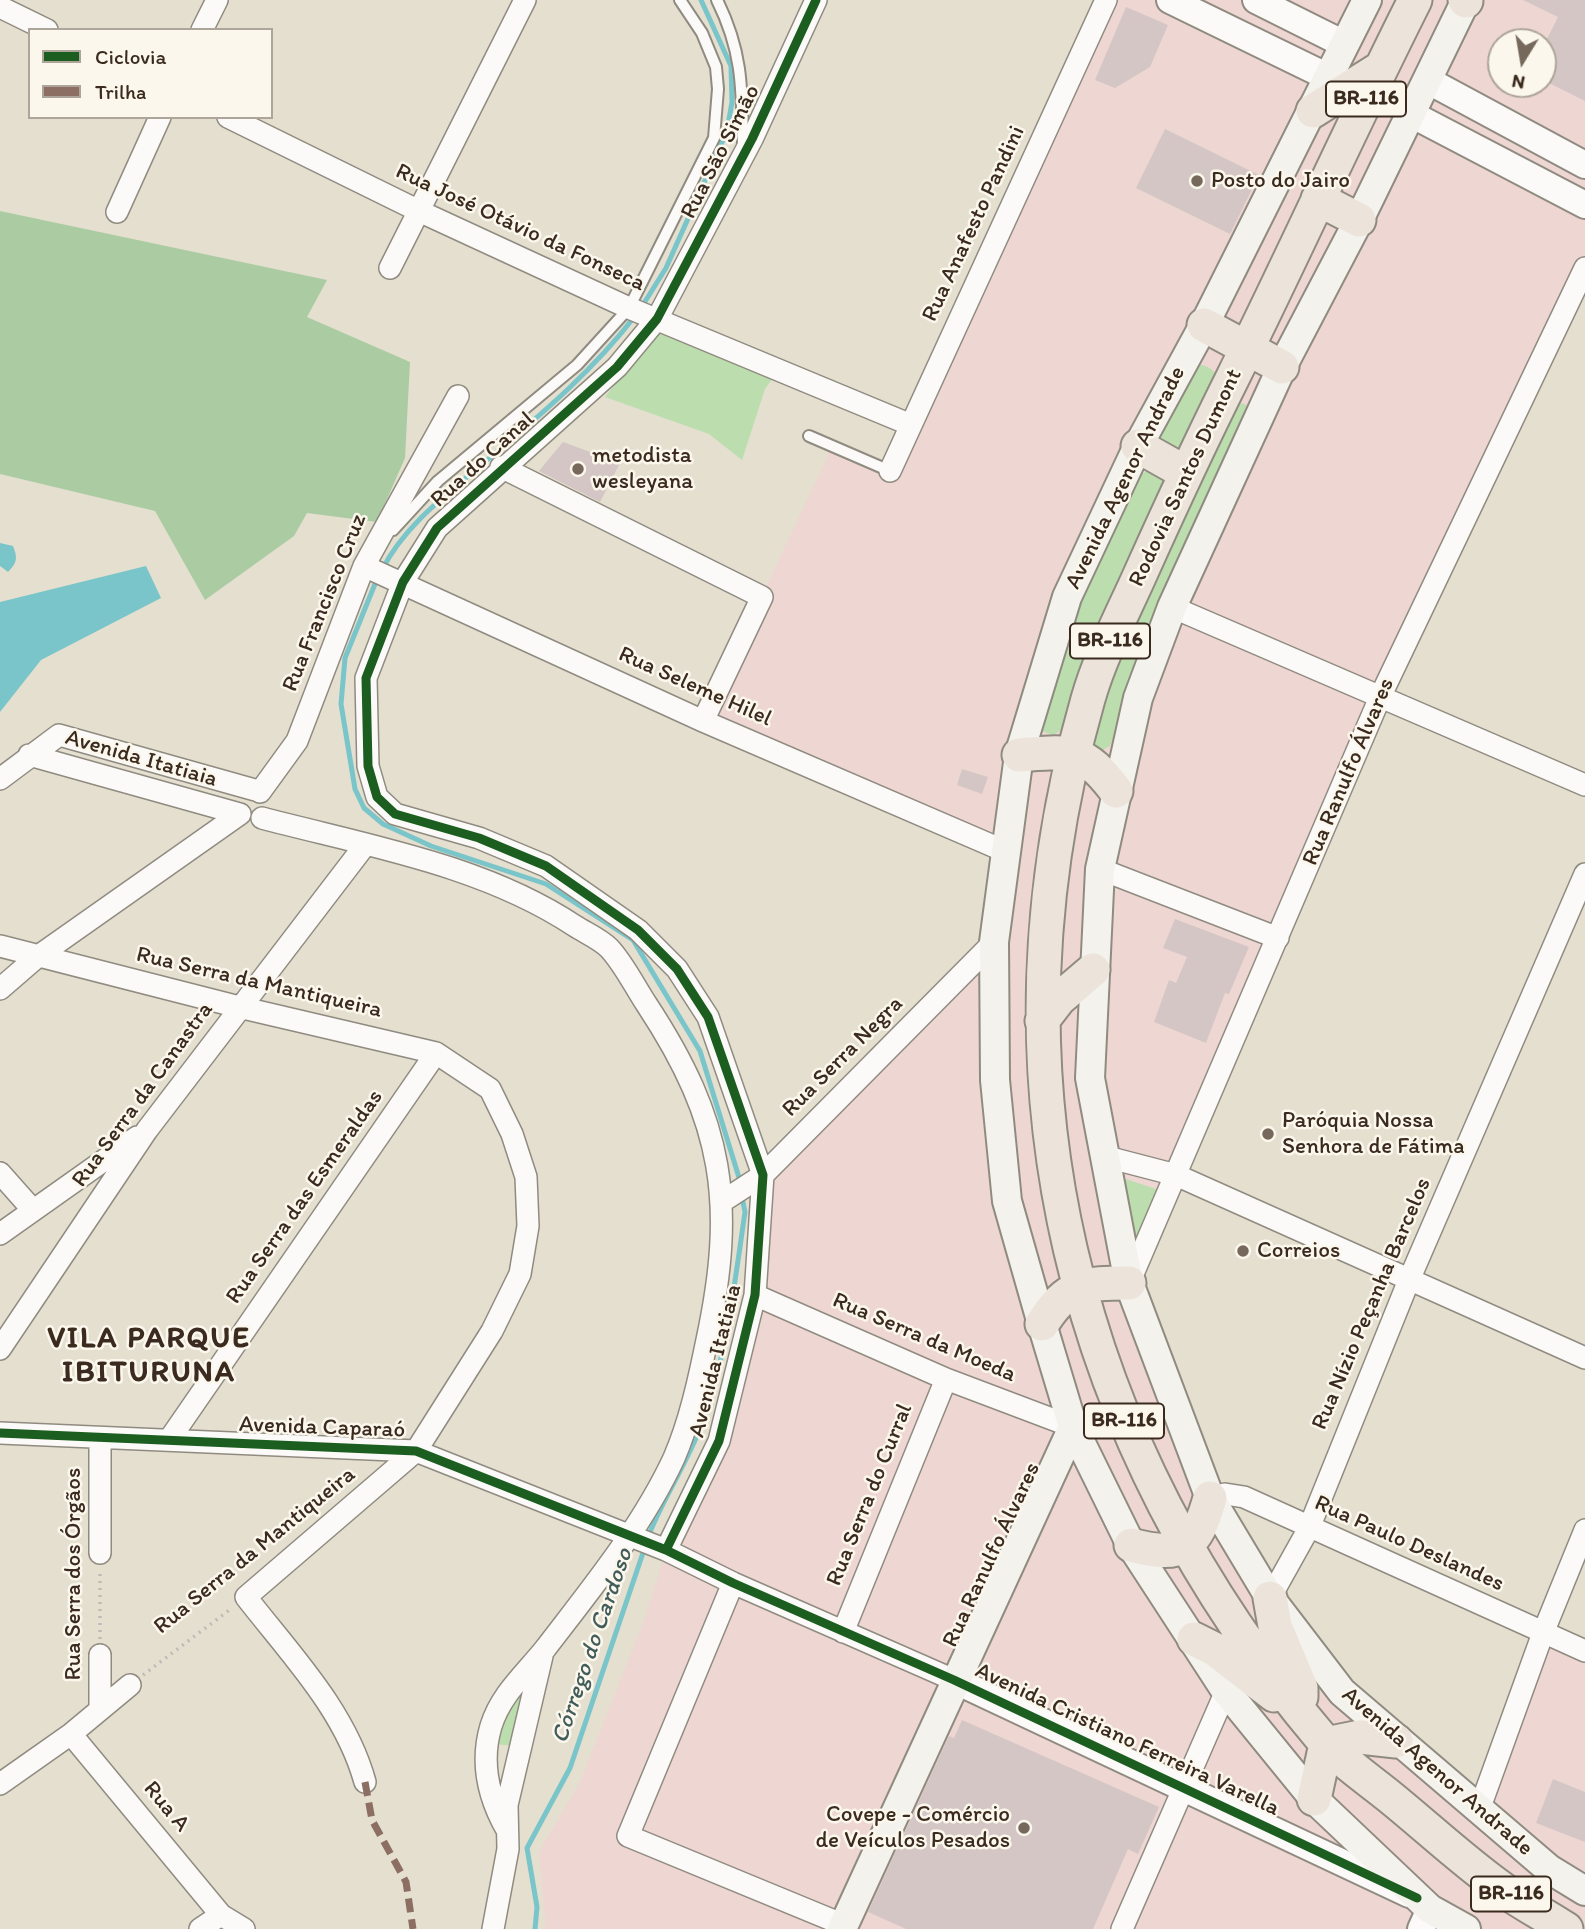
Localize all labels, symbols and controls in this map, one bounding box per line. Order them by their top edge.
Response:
legend [28,28,273,119]
north arrow [1487,28,1557,98]
text: Ciclovia [95,44,166,69]
text: N [1510,70,1527,95]
text: Trilha [95,79,146,104]
street label: Rua São Simão [675,80,767,224]
road number: BR-116 [1326,82,1406,116]
street label: Rua Anafesto Pandini [917,122,1031,326]
street label: Rua José Otávio da Fonseca [391,158,649,298]
place label: Posto do Jairo [1211,167,1350,195]
marker: Posto do Jairo [1189,173,1205,189]
street label: Avenida Agenor Andrade [1060,362,1192,594]
street label: Rodovia Santos Dumont [1123,365,1249,591]
street label: Rua do Canal [425,406,541,514]
place label: metodista wesleyana [592,442,693,496]
marker: metodista wesleyana [570,461,586,477]
street label: Rua Francisco Cruz [277,510,373,696]
road number: BR-116 [1070,624,1150,658]
street label: Rua Seleme Hilel [614,641,776,733]
street label: Rua Ranulfo Álvares [1297,674,1401,870]
street label: Avenida Itatiaia [62,724,220,794]
street label: Rua Serra da Mantiqueira [134,941,384,1025]
street label: Rua Serra Negra [777,991,909,1123]
street label: Rua Serra da Canastra [67,997,219,1193]
street label: Rua Serra das Esmeraldas [220,1085,390,1309]
place label: Paróquia Nossa Senhora de Fátima [1282,1107,1465,1161]
marker: Paróquia Nossa Senhora de Fátima [1260,1126,1276,1142]
street label: Rua Nízio Peçanha Barcelos [1306,1174,1438,1434]
place label: Correios [1257,1237,1340,1265]
marker: Correios [1235,1243,1251,1259]
street label: Avenida Itatiaia [684,1282,748,1440]
street label: Rua Serra da Moeda [828,1287,1020,1389]
district label: VILA PARQUE IBITURUNA [48,1321,250,1392]
street label: Rua Serra do Curral [821,1400,919,1590]
road number: BR-116 [1084,1404,1164,1438]
street label: Avenida Caparaó [238,1411,406,1445]
street label: Rua Ranulfo Álvares [937,1458,1047,1652]
street label: Rua Serra da Mantiqueira [149,1461,361,1641]
street label: Rua Serra dos Órgãos [60,1468,88,1680]
street label: Rua Paulo Deslandes [1310,1490,1508,1598]
water label: Córrego do Cardoso [546,1545,640,1747]
street label: Avenida Cristiano Ferreira Varella [971,1657,1283,1823]
street label: Avenida Agenor Andrade [1336,1681,1538,1863]
street label: Rua A [137,1776,195,1838]
place label: Covepe - Comércio de Veículos Pesados [815,1801,1010,1855]
marker: Covepe - Comércio de Veículos Pesados [1016,1820,1032,1836]
road number: BR-116 [1471,1876,1551,1912]

